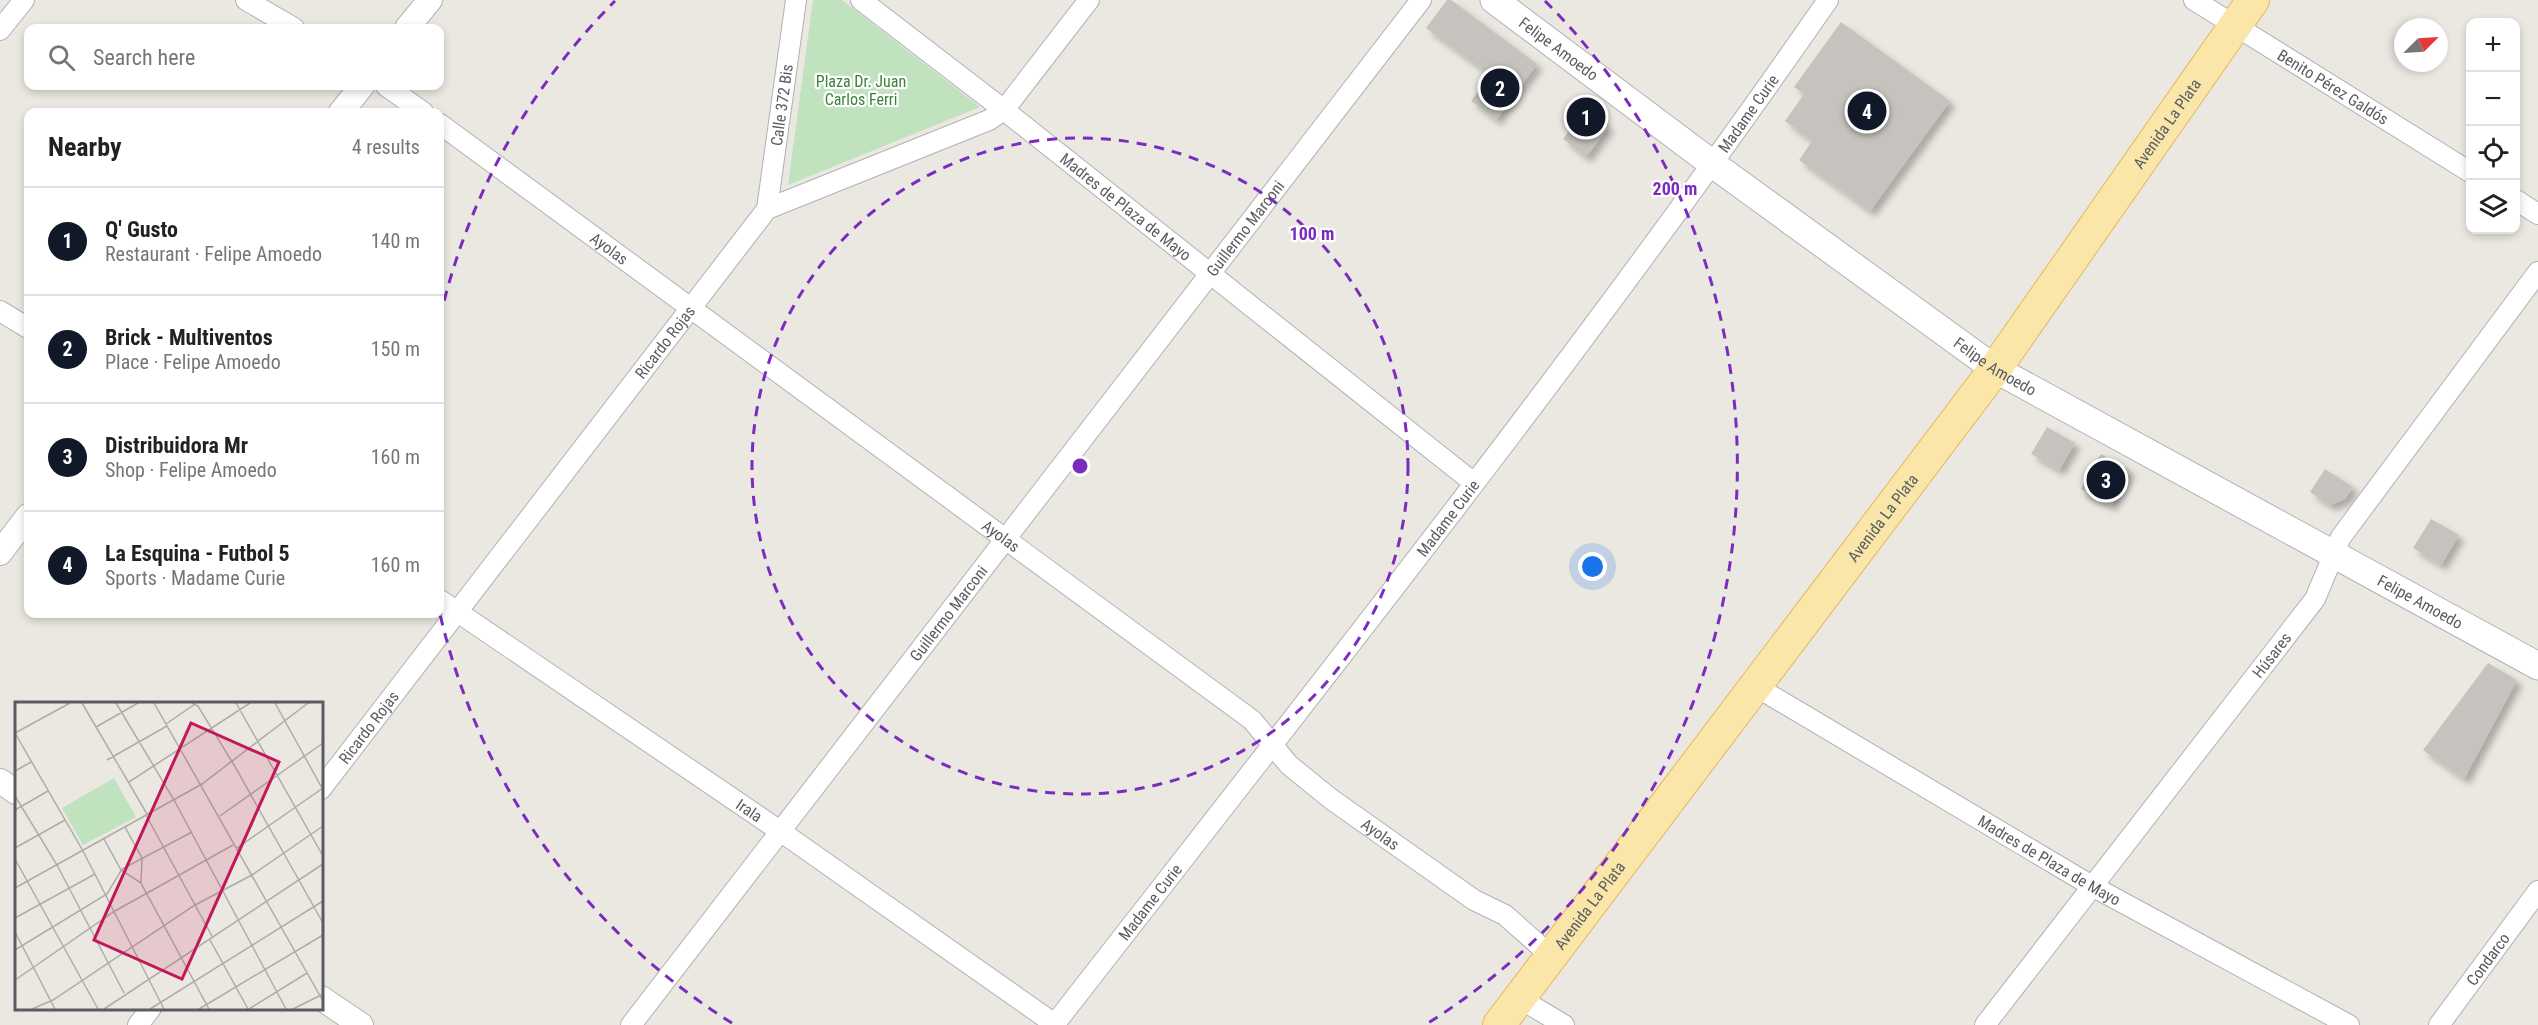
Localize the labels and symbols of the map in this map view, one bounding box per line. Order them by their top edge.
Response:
street label: Felipe Amoedo [1515,13,1602,85]
north arrow [2394,18,2448,72]
street label: Benito Pérez Galdós [2274,45,2392,129]
street label: Calle 372 Bis [767,63,797,147]
pin: 2 [1480,66,1520,110]
street label: Madame Curie [1714,71,1783,156]
park label: Plaza Dr. Juan Carlos Ferri [816,72,906,109]
street label: Avenida La Plata [2129,75,2205,172]
pin: 4 [1848,88,1886,134]
pin: 1 [1566,94,1606,140]
street label: Madres de Plaza de Mayo [1056,149,1195,265]
street label: Guillermo Marconi [1203,177,1288,280]
text: 200 m [1653,178,1697,199]
text: 100 m [1290,223,1334,244]
street label: Ayolas [586,229,632,269]
street label: Ricardo Rojas [631,302,699,382]
street label: Felipe Amoedo [1950,333,2040,400]
centre of rings [1070,456,1090,476]
pin: 3 [2086,458,2126,502]
street label: Avenida La Plata [1844,470,1922,566]
street label: Madame Curie [1413,476,1484,560]
street label: Ayolas [978,516,1023,556]
your location [1578,552,1607,581]
street label: Guillermo Marconi [906,562,992,665]
street label: Felipe Amoedo [2374,571,2466,633]
street label: Húsares [2249,629,2295,682]
street label: Ricardo Rojas [335,687,403,768]
inset map [15,702,322,1010]
street label: Irala [732,795,766,826]
street label: Madres de Plaza de Mayo [1974,811,2124,910]
street label: Ayolas [1357,814,1403,854]
street label: Avenida La Plata [1551,858,1629,953]
street label: Madame Curie [1115,860,1186,944]
street label: Condarco [2462,929,2514,989]

